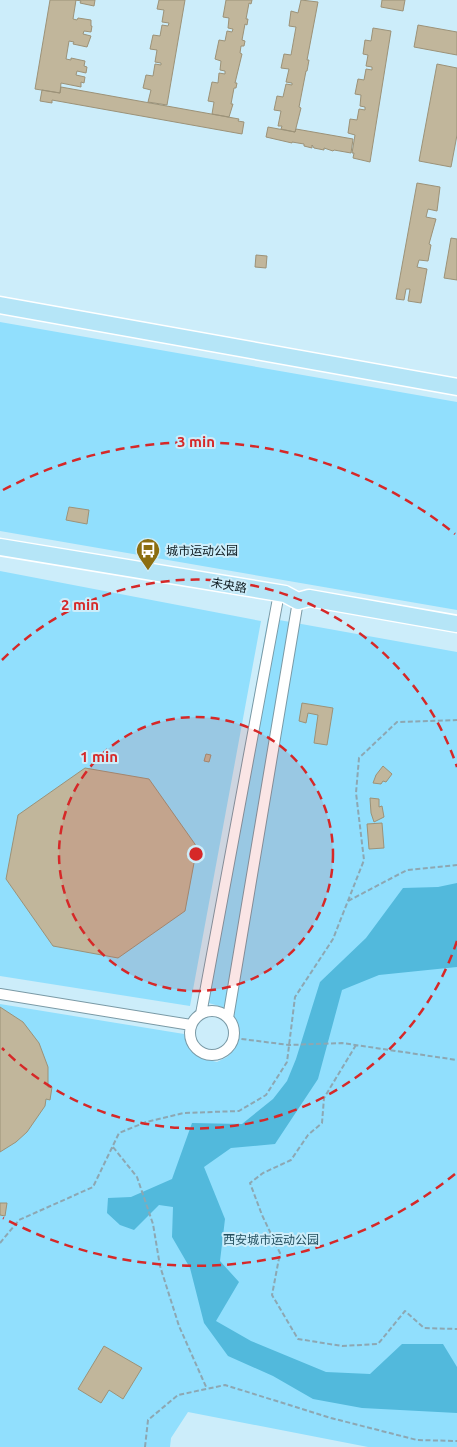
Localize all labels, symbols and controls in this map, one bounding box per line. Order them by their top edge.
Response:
text: 3 min [177,433,215,450]
bus stop icon: 城市运动公园 [135,537,161,571]
place label: 城市运动公园 [166,544,238,557]
street label: 未央路 [210,575,248,595]
text: 2 min [61,596,99,613]
text: 1 min [80,748,118,765]
centre of rings [187,845,205,863]
park label: 西安城市运动公园 [223,1233,319,1246]

